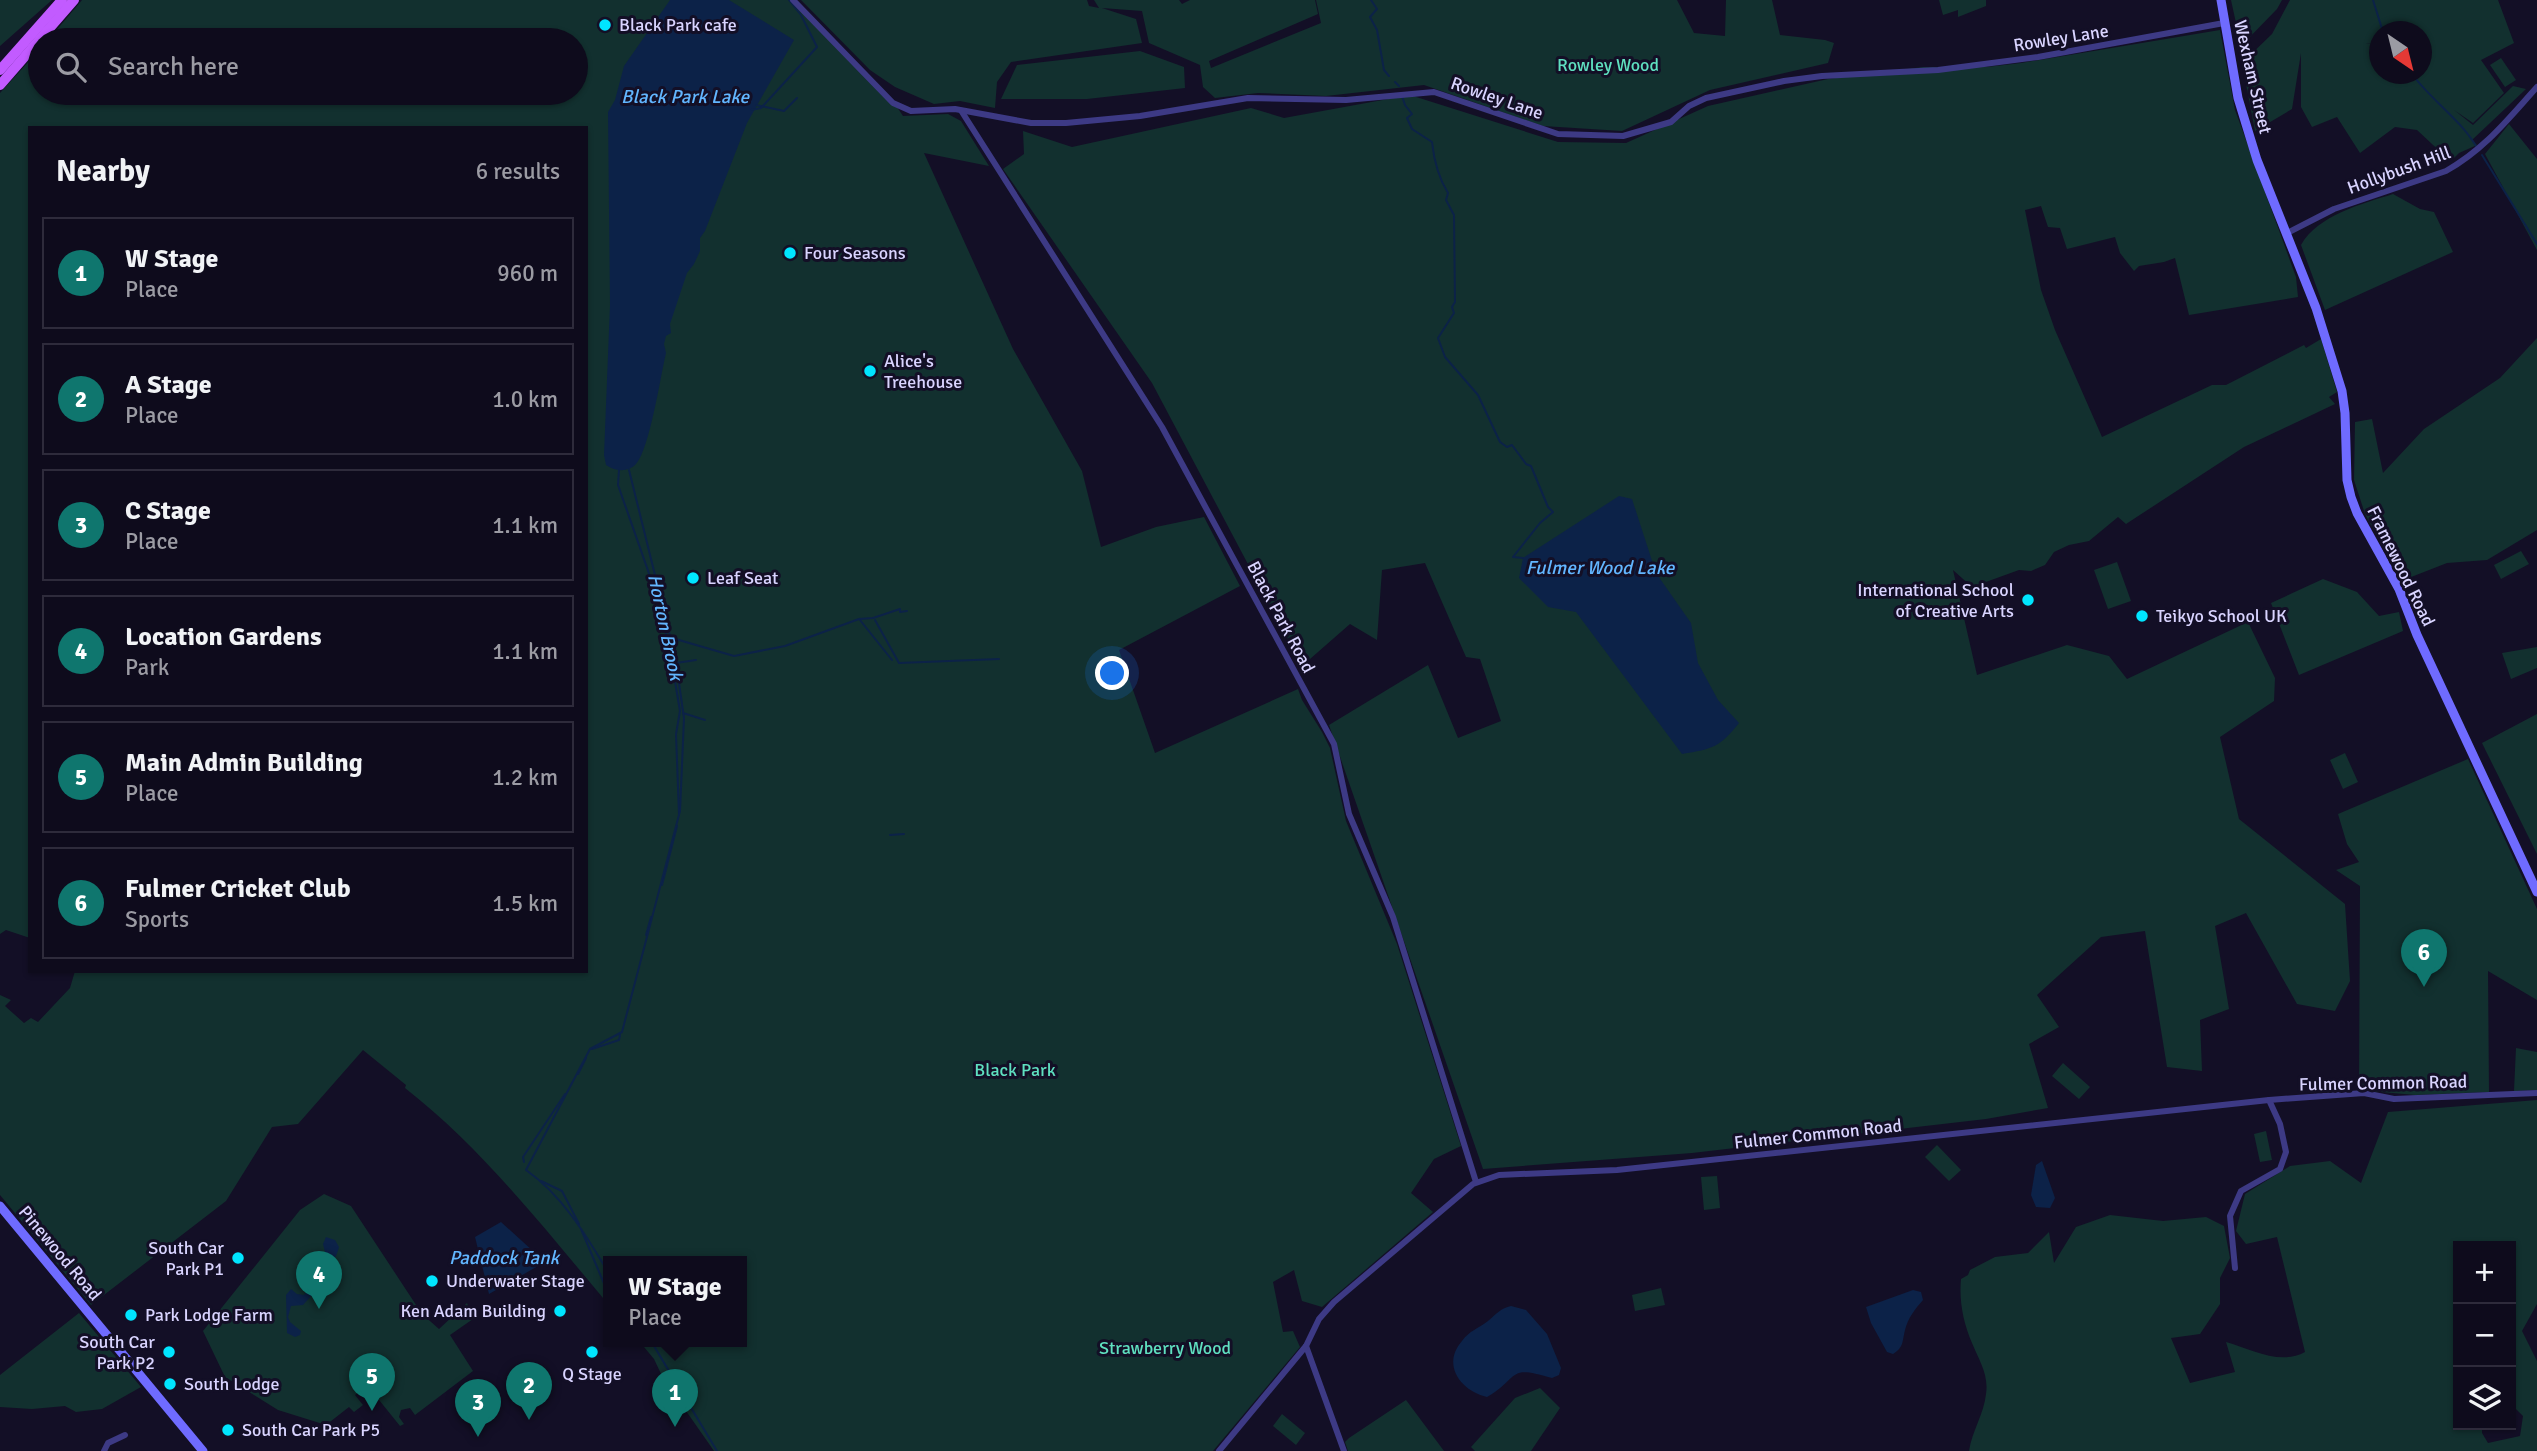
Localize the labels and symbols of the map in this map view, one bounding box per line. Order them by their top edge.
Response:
place label: Black Park cafe [619,14,737,36]
marker: Black Park cafe [597,17,613,33]
street label: Wexham Street [2229,18,2277,136]
street label: Rowley Lane [2012,20,2110,56]
north arrow [2369,21,2432,84]
park label: Rowley Wood [1557,54,1659,76]
street label: Rowley Lane [1448,72,1546,124]
water label: Black Park Lake [621,85,751,109]
street label: Hollybush Hill [2344,141,2454,199]
place label: Four Seasons [804,242,906,264]
marker: Four Seasons [782,245,798,261]
place label: Alice's Treehouse [884,350,962,393]
marker: Alice's Treehouse [862,363,878,379]
street label: Framewood Road [2362,502,2440,630]
water label: Fulmer Wood Lake [1526,556,1676,580]
street label: Black Park Road [1242,557,1320,677]
place label: Leaf Seat [707,567,778,589]
marker: Leaf Seat [685,570,701,586]
water label: Horton Brook [642,572,688,684]
place label: International School of Creative Arts [1857,579,2014,622]
marker: International School of Creative Arts [2020,592,2036,608]
place label: Teikyo School UK [2156,605,2287,627]
marker: Teikyo School UK [2134,608,2150,624]
your location [1095,656,1129,690]
pin: 6 [2401,929,2447,987]
park label: Black Park [974,1059,1056,1081]
street label: Fulmer Common Road [2299,1071,2467,1095]
street label: Fulmer Common Road [1733,1114,1903,1154]
street label: Pinewood Road [14,1201,106,1305]
place label: South Car Park P1 [148,1237,224,1280]
water label: Paddock Tank [449,1246,561,1270]
marker: South Car Park P1 [230,1250,246,1266]
pin: 4 [296,1251,342,1309]
place label: Underwater Stage [446,1270,585,1292]
marker: Underwater Stage [424,1273,440,1289]
place label: Ken Adam Building [401,1300,546,1322]
marker: Ken Adam Building [552,1303,568,1319]
place label: Park Lodge Farm [145,1304,273,1326]
marker: Park Lodge Farm [123,1307,139,1323]
place label: South Car Park P2 [79,1331,155,1374]
park label: Strawberry Wood [1099,1337,1231,1359]
marker: South Car Park P2 [161,1344,177,1360]
marker: Q Stage [584,1344,600,1360]
pin: 5 [349,1353,395,1411]
pin: 2 [506,1362,552,1420]
place label: Q Stage [562,1363,622,1385]
pin: 1 [652,1369,698,1427]
place label: South Lodge [184,1373,280,1395]
marker: South Lodge [162,1376,178,1392]
pin: 3 [455,1379,501,1437]
place label: South Car Park P5 [242,1419,380,1441]
marker: South Car Park P5 [220,1422,236,1438]

